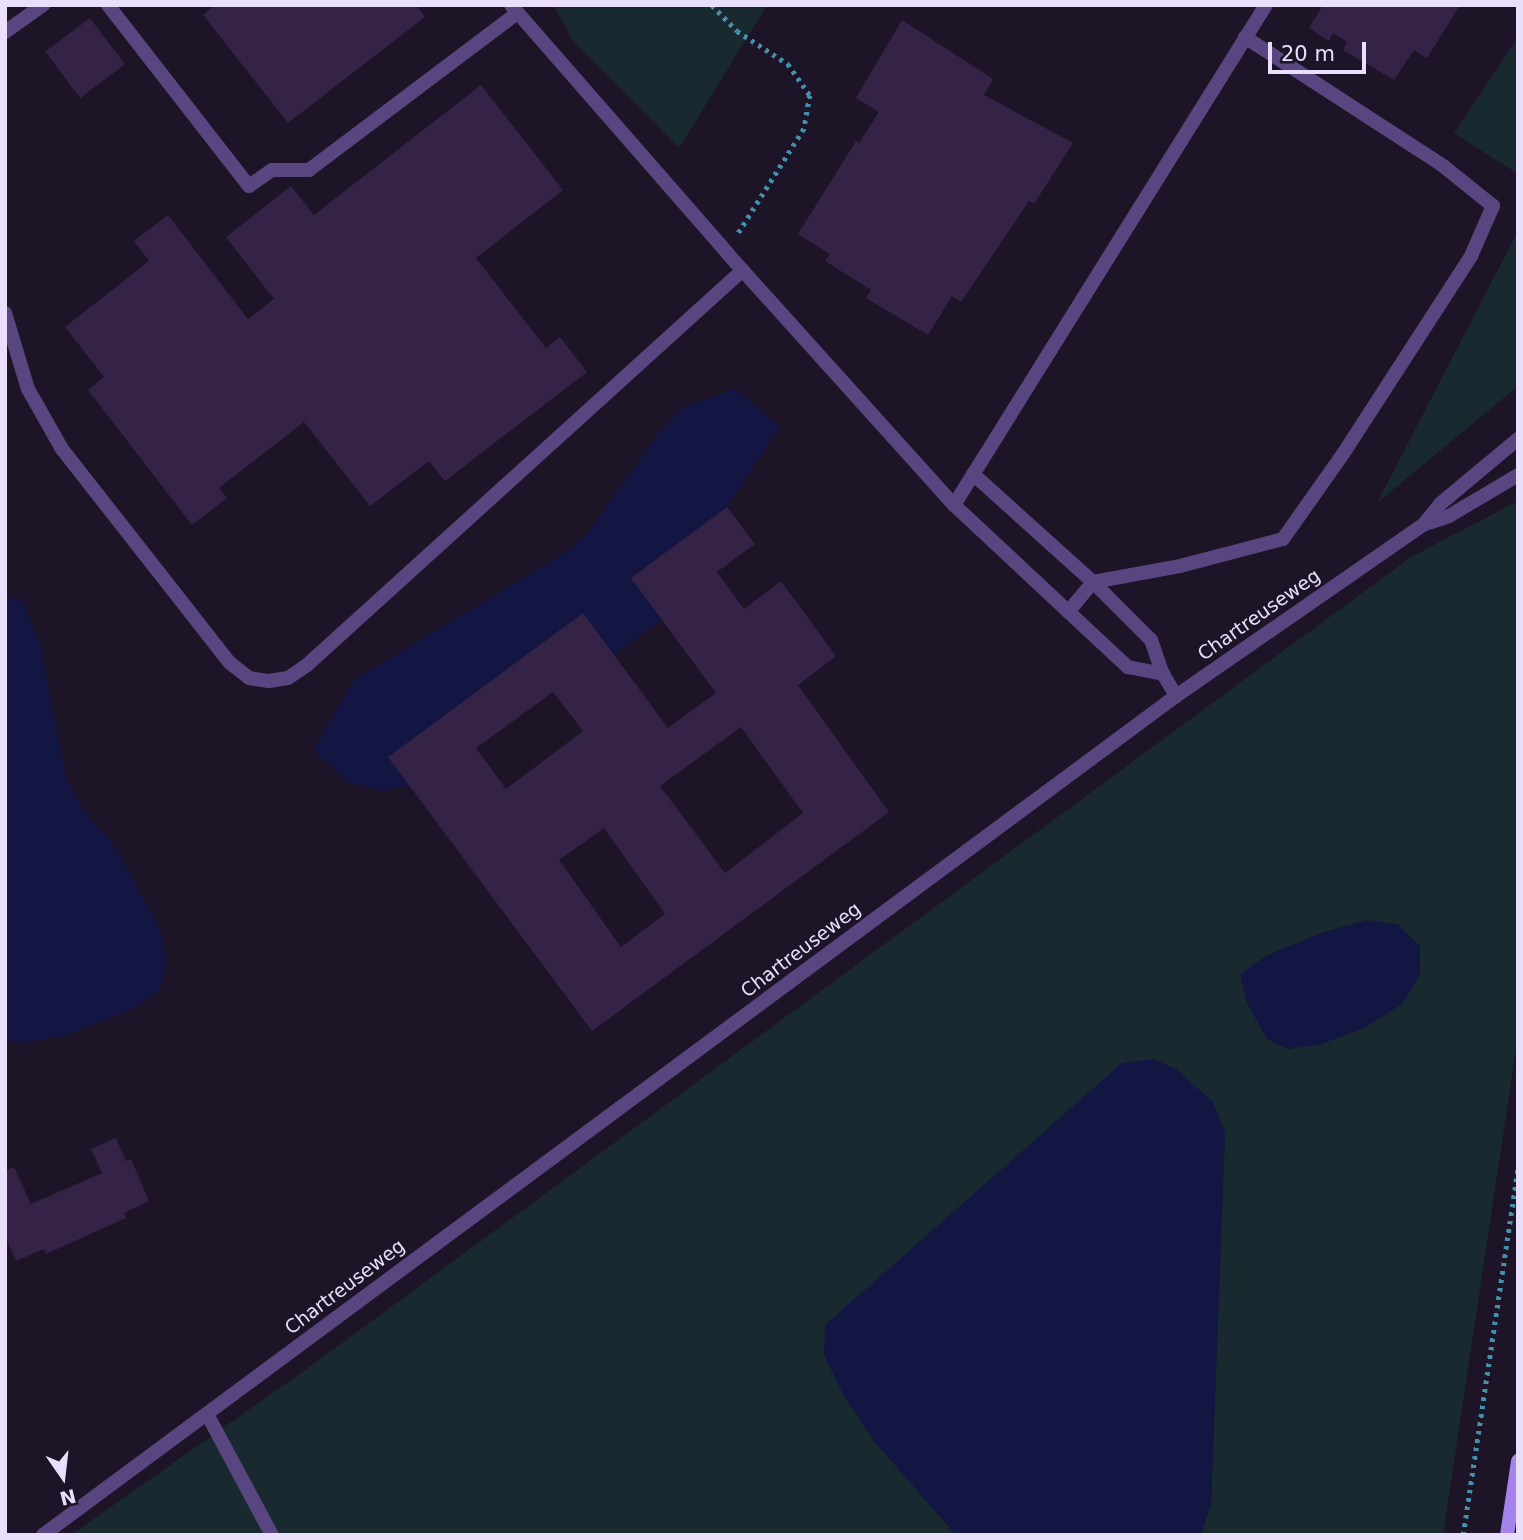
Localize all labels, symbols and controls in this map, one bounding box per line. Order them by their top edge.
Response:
scale bar [1271,28,1369,72]
text: 20 m [1281,42,1335,66]
street label: Chartreuseweg [1193,564,1325,666]
street label: Chartreuseweg [737,897,865,1003]
street label: Chartreuseweg [281,1234,409,1340]
north arrow [28,1442,98,1512]
text: N [58,1485,78,1510]

